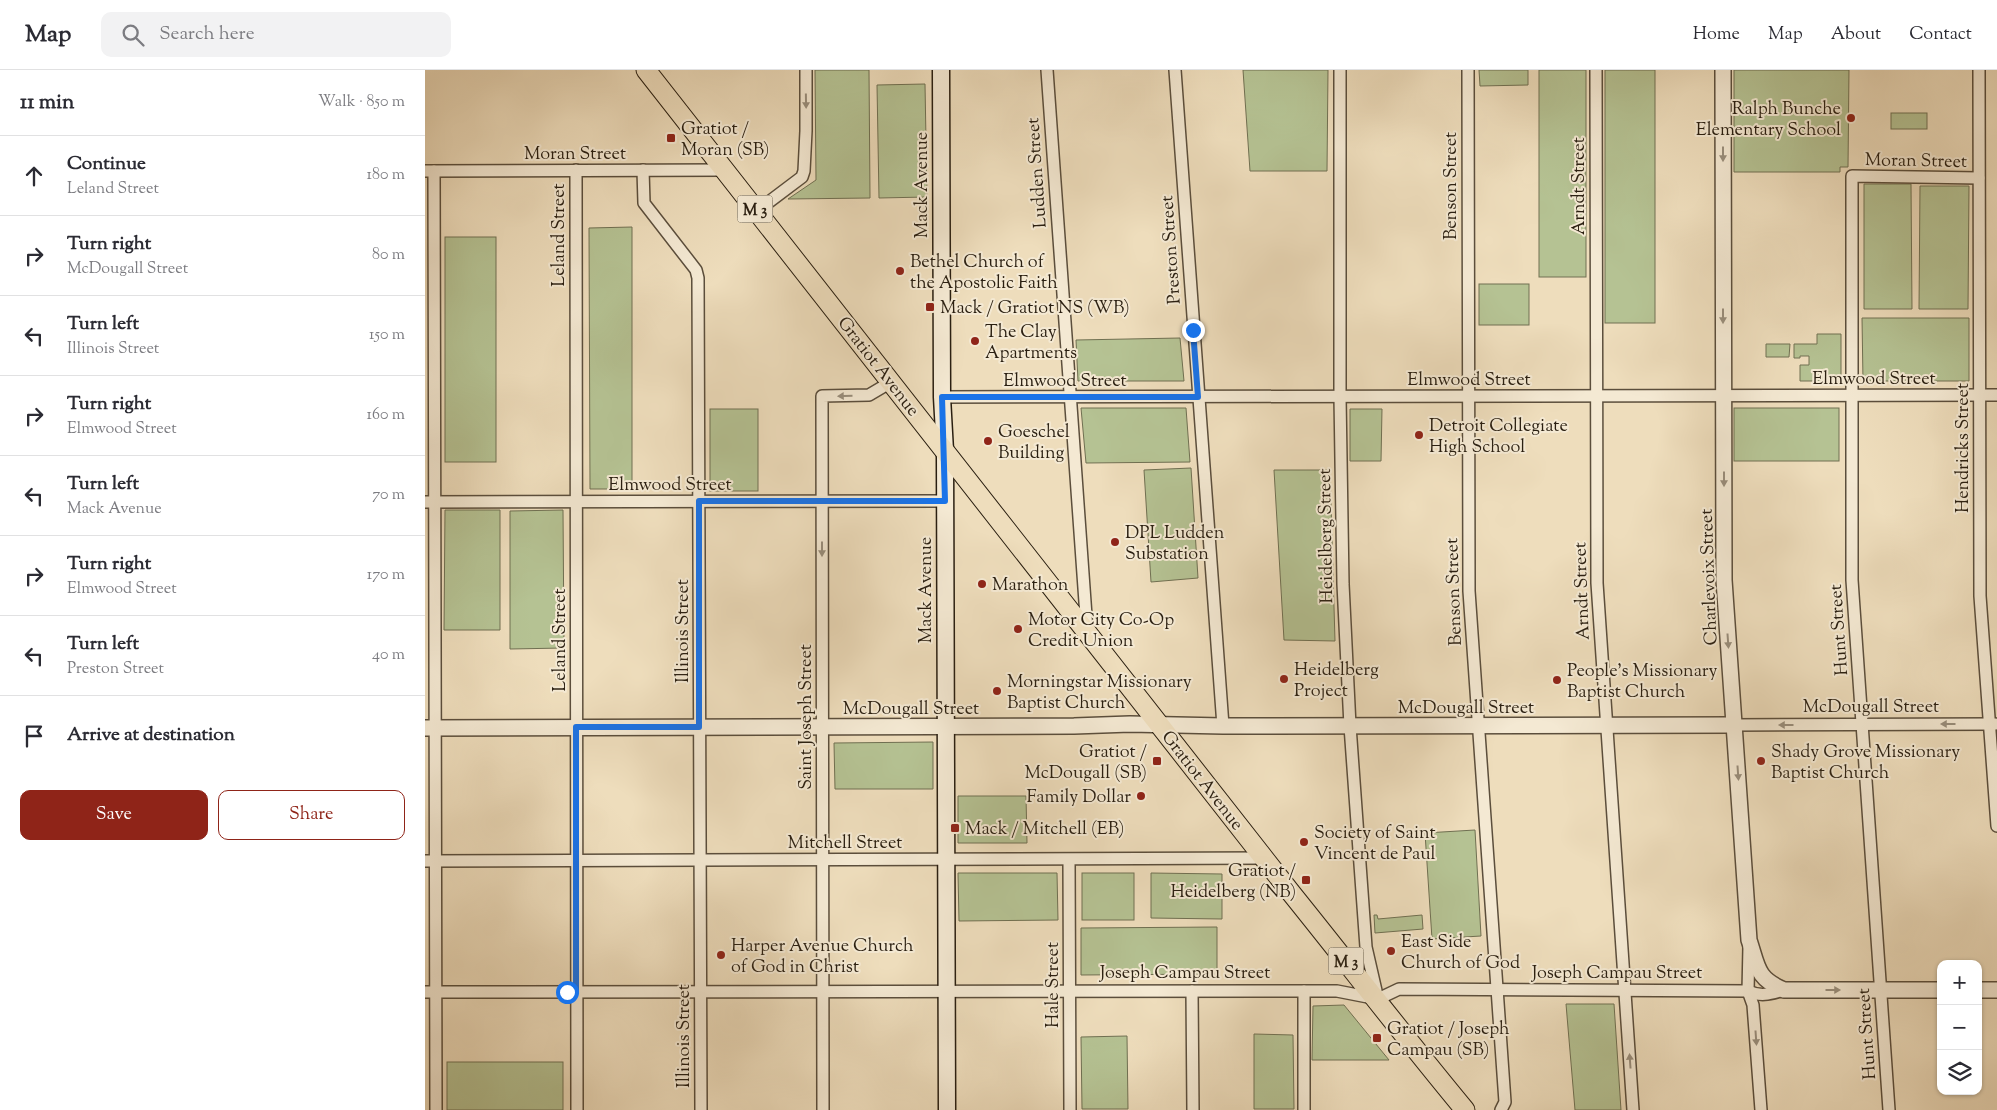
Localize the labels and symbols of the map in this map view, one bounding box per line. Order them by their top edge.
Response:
one-way arrow [802,93,810,109]
place label: Ralph Bunche Elementary School [1696,97,1841,144]
marker: Ralph Bunche Elementary School [1845,112,1857,124]
place label: Gratiot / Moran (SB) [681,117,769,164]
street label: Ludden Street [1021,117,1055,229]
marker: Gratiot / Moran (SB) [665,132,677,144]
street label: Mack Avenue [910,132,936,238]
street label: Benson Street [1439,132,1465,240]
street label: Arndt Street [1567,137,1593,235]
street label: Moran Street [524,142,626,168]
one-way arrow [1719,146,1727,162]
street label: Moran Street [1865,148,1967,176]
street label: Leland Street [547,183,573,287]
street label: Preston Street [1155,195,1189,305]
road number: M 3 [737,196,773,222]
place label: Bethel Church of the Apostolic Faith [910,250,1058,297]
marker: Bethel Church of the Apostolic Faith [894,265,906,277]
place label: Mack / Gratiot NS (WB) [940,296,1130,322]
marker: Mack / Gratiot NS (WB) [924,301,936,313]
one-way arrow [1719,308,1727,324]
street label: Gratiot Avenue [830,312,925,423]
route end [1182,319,1205,342]
place label: The Clay Apartments [985,320,1077,367]
marker: The Clay Apartments [969,335,981,347]
street label: Elmwood Street [1812,367,1936,393]
street label: Elmwood Street [1407,368,1531,394]
street label: Elmwood Street [1003,369,1127,395]
street label: Hendricks Street [1951,383,1977,513]
one-way arrow [837,392,853,400]
place label: Detroit Collegiate High School [1429,414,1568,461]
place label: Goeschel Building [998,420,1070,467]
marker: Detroit Collegiate High School [1413,429,1425,441]
marker: Goeschel Building [982,435,994,447]
street label: Heidelberg Street [1313,468,1341,604]
one-way arrow [1720,471,1728,487]
street label: Elmwood Street [608,473,732,499]
street label: Charlevoix Street [1695,508,1725,646]
place label: DPL Ludden Substation [1125,521,1225,568]
marker: DPL Ludden Substation [1109,536,1121,548]
street label: Mack Avenue [914,537,940,643]
street label: Benson Street [1440,537,1470,646]
one-way arrow [818,541,826,557]
street label: Arndt Street [1568,542,1598,640]
place label: Marathon [992,573,1069,599]
marker: Marathon [976,578,988,590]
street label: Illinois Street [671,579,697,683]
street label: Hunt Street [1824,583,1856,676]
street label: Leland Street [548,588,574,692]
place label: Motor City Co-Op Credit Union [1028,608,1174,655]
marker: Motor City Co-Op Credit Union [1012,623,1024,635]
one-way arrow [1724,633,1732,649]
street label: Saint Joseph Street [794,644,820,790]
place label: Heidelberg Project [1294,658,1379,705]
place label: People's Missionary Baptist Church [1567,659,1718,706]
place label: Morningstar Missionary Baptist Church [1007,670,1192,717]
marker: Heidelberg Project [1278,673,1290,685]
marker: People's Missionary Baptist Church [1551,674,1563,686]
marker: Morningstar Missionary Baptist Church [991,685,1003,697]
street label: McDougall Street [1803,695,1939,721]
street label: McDougall Street [1398,696,1534,722]
street label: McDougall Street [843,697,979,723]
one-way arrow [1940,720,1956,728]
one-way arrow [1778,721,1794,729]
street label: Gratiot Avenue [1154,726,1249,837]
place label: Gratiot / McDougall (SB) [1024,740,1148,787]
place label: Shady Grove Missionary Baptist Church [1771,740,1960,787]
marker: Gratiot / McDougall (SB) [1151,755,1163,767]
marker: Shady Grove Missionary Baptist Church [1755,755,1767,767]
one-way arrow [1734,766,1742,782]
place label: Family Dollar [1027,785,1131,811]
marker: Family Dollar [1135,790,1147,802]
place label: Mack / Mitchell (EB) [965,817,1124,843]
place label: Society of Saint Vincent de Paul [1314,821,1436,868]
marker: Mack / Mitchell (EB) [949,822,961,834]
street label: Mitchell Street [788,831,902,857]
marker: Society of Saint Vincent de Paul [1298,836,1310,848]
place label: Gratiot / Heidelberg (NB) [1170,859,1297,906]
marker: Gratiot / Heidelberg (NB) [1300,874,1312,886]
place label: East Side Church of God [1401,930,1520,977]
place label: Harper Avenue Church of God in Christ [731,934,914,981]
street label: Hale Street [1041,942,1067,1028]
marker: East Side Church of God [1385,945,1397,957]
road number: M 3 [1329,948,1363,974]
marker: Harper Avenue Church of God in Christ [715,949,727,961]
street label: Joseph Campau Street [1099,961,1270,987]
street label: Joseph Campau Street [1531,961,1702,987]
route start [556,981,579,1004]
street label: Illinois Street [672,984,698,1088]
one-way arrow [1825,986,1841,994]
street label: Hunt Street [1852,987,1884,1080]
place label: Gratiot / Joseph Campau (SB) [1387,1017,1510,1064]
one-way arrow [1752,1030,1760,1046]
marker: Gratiot / Joseph Campau (SB) [1371,1032,1383,1044]
one-way arrow [1625,1053,1633,1069]

